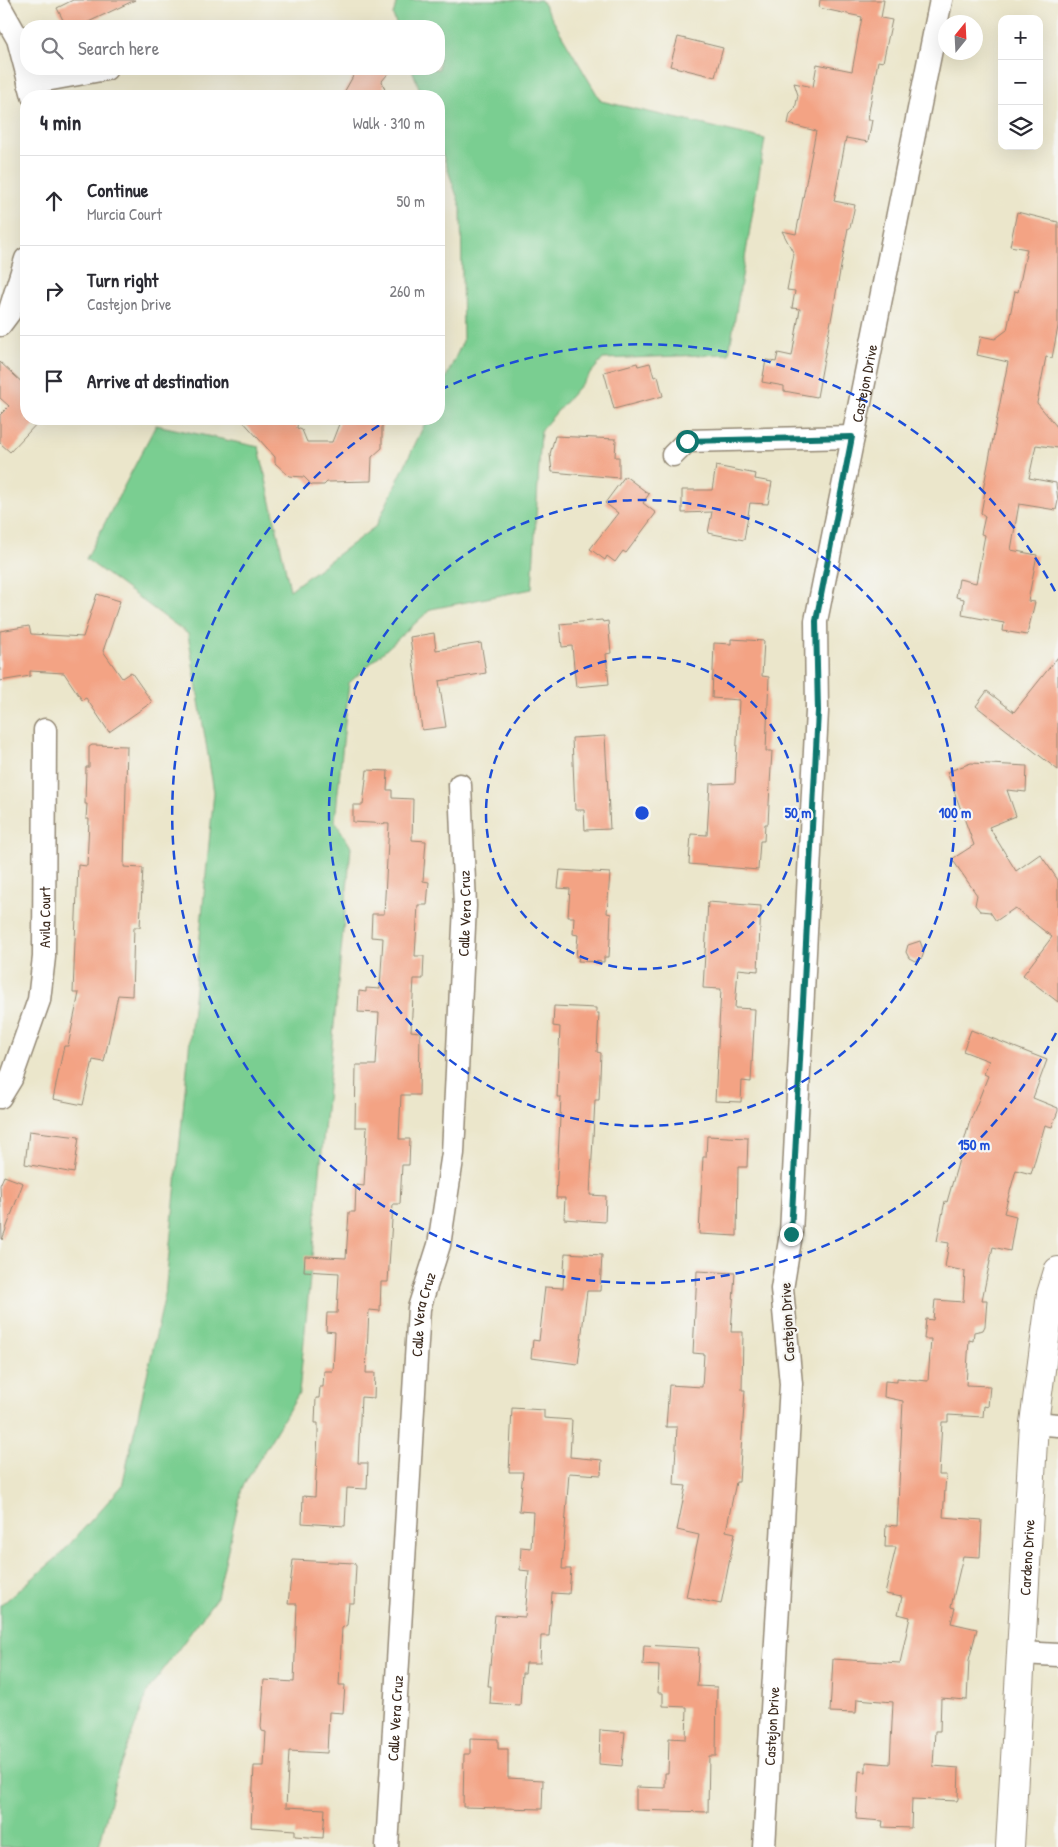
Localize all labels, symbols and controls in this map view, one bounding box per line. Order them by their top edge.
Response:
north arrow [938,15,983,60]
map controls [998,15,1043,150]
button: + [998,15,1043,60]
search box [20,20,445,75]
icon: search [38,34,66,62]
text: Search here [78,35,159,61]
button: − [998,60,1043,105]
button: layers [998,105,1043,150]
text: 4 min [40,108,81,137]
text: Walk · 310 m [353,112,425,134]
text: Continue [87,177,148,203]
icon: ahead [40,187,68,215]
text: 50 m [397,190,425,212]
text: Murcia Court [87,203,162,225]
text: Turn right [87,267,158,293]
icon: right [40,277,68,305]
text: 260 m [389,280,425,302]
text: Castejon Drive [87,293,171,315]
street label: Castejon Drive [846,342,882,424]
icon: arrive [40,367,68,395]
text: Arrive at destination [87,368,229,394]
route start [676,430,699,453]
text: 50 m [785,802,811,823]
text: 100 m [939,802,971,823]
centre of rings [633,804,651,822]
street label: Calle Vera Cruz [452,869,475,957]
street label: Avila Court [34,886,55,948]
text: 150 m [958,1134,990,1155]
route end [780,1223,803,1246]
street label: Calle Vera Cruz [406,1269,440,1358]
street label: Castejon Drive [774,1282,800,1362]
street label: Cardeno Drive [1014,1519,1039,1596]
street label: Calle Vera Cruz [382,1674,408,1762]
street label: Castejon Drive [758,1686,784,1766]

